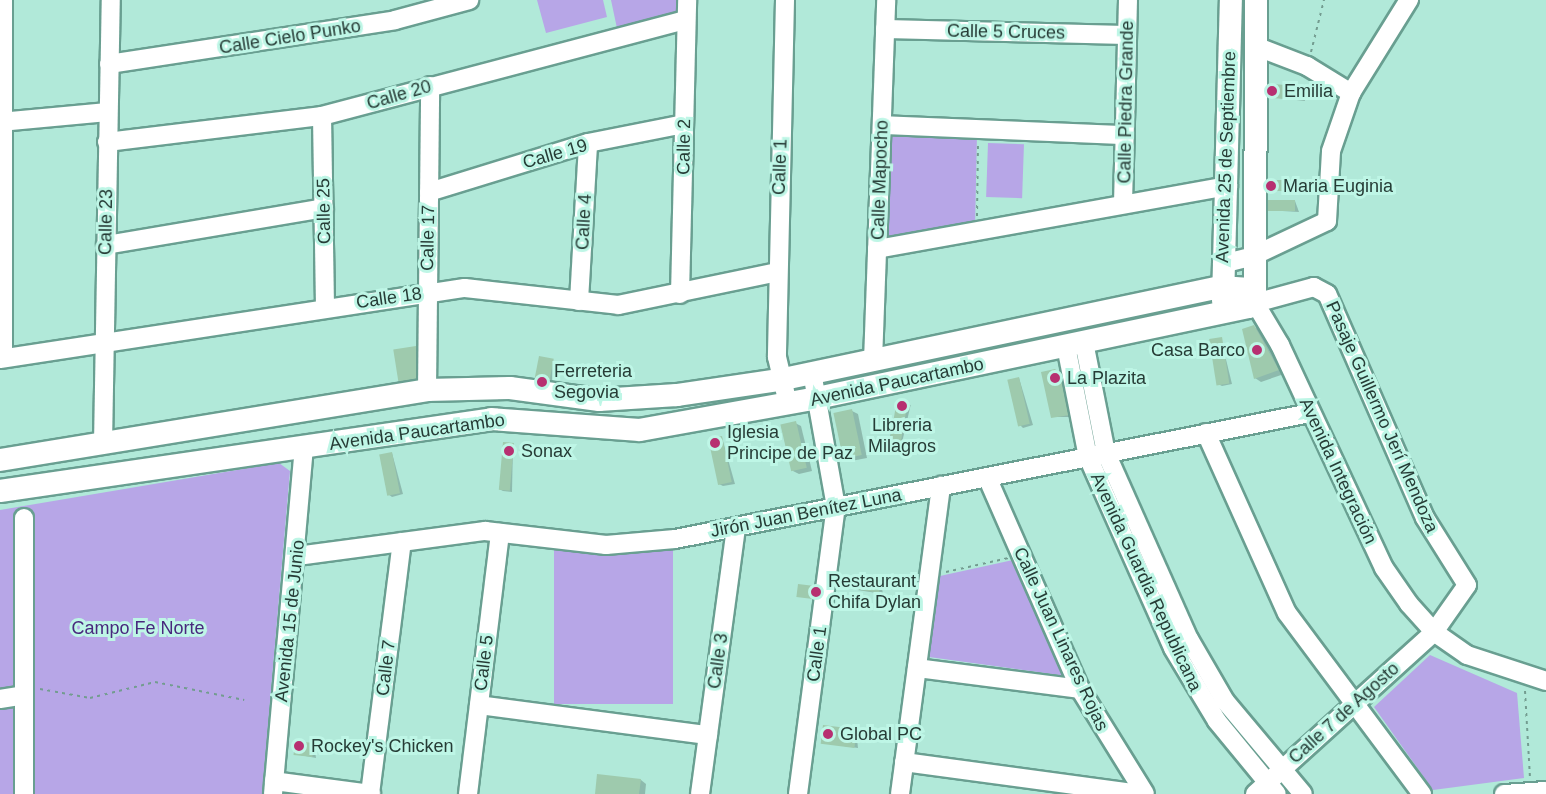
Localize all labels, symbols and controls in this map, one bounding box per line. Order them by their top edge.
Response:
street label: Calle Cielo Punko [218,15,362,59]
street label: Calle 5 Cruces [947,20,1065,44]
street label: Calle Piedra Grande [1114,20,1138,184]
street label: Avenida 25 de Septiembre [1212,51,1240,263]
street label: Calle 20 [364,76,434,114]
place label: Emilia [1284,80,1333,102]
marker: Emilia [1265,84,1279,98]
street label: Calle 2 [673,119,695,175]
street label: Calle Mapocho [867,120,893,240]
street label: Calle 19 [520,135,590,173]
street label: Calle 1 [768,139,792,195]
place label: Maria Euginia [1283,175,1393,197]
street label: Calle 25 [313,178,335,244]
marker: Maria Euginia [1264,179,1278,193]
street label: Calle 23 [95,189,117,255]
street label: Calle 4 [572,193,596,251]
street label: Calle 17 [417,205,439,271]
street label: Calle 18 [355,283,423,313]
street label: Pasaje Guillermo Jerí Mendoza [1321,298,1443,536]
place label: Casa Barco [1151,339,1245,361]
marker: Casa Barco [1250,343,1264,357]
street label: Avenida Paucartambo [808,353,986,411]
place label: Ferreteria Segovia [554,361,632,404]
place label: La Plazita [1067,367,1146,389]
marker: La Plazita [1048,371,1062,385]
marker: Ferreteria Segovia [535,375,549,389]
street label: Avenida Integración [1295,394,1381,548]
marker: Libreria Milagros [895,399,909,413]
street label: Avenida Paucartambo [328,409,506,455]
place label: Libreria Milagros [868,415,936,458]
place label: Iglesia Principe de Paz [727,422,853,464]
marker: Iglesia Principe de Paz [708,436,722,450]
place label: Sonax [521,440,572,462]
marker: Sonax [502,444,516,458]
street label: Avenida Guardia Republicana [1086,469,1206,695]
street label: Jirón Juan Benítez Luna [709,484,903,542]
street label: Avenida 15 de Junio [271,539,309,703]
street label: Calle Juan Linares Rojas [1009,544,1113,734]
place label: Restaurant Chifa Dylan [828,571,921,614]
marker: Restaurant Chifa Dylan [809,585,823,599]
park label: Campo Fe Norte [71,617,205,639]
street label: Calle 1 [802,625,832,683]
street label: Calle 3 [703,632,733,690]
street label: Calle 5 [470,634,498,692]
street label: Calle 7 [372,639,400,697]
street label: Calle 7 de Agosto [1284,657,1404,769]
place label: Global PC [840,723,922,745]
marker: Global PC [821,727,835,741]
place label: Rockey's Chicken [311,735,453,757]
marker: Rockey's Chicken [292,739,306,753]

